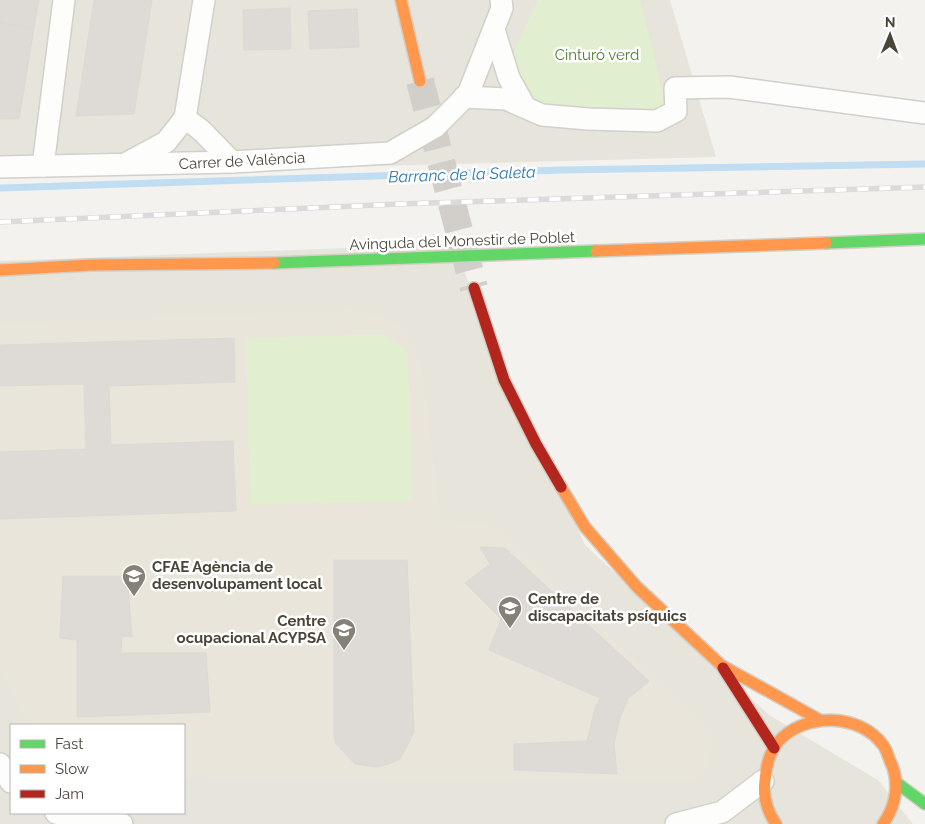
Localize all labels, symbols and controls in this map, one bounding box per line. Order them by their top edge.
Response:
north arrow [865,10,915,60]
text: N [885,14,896,30]
park label: Cinturó verd [555,46,639,64]
street label: Carrer de València [178,149,306,173]
water label: Barranc de la Saleta [388,162,536,187]
street label: Avinguda del Monestir de Poblet [349,228,575,254]
place label: CFAE Agència de desenvolupament local [152,558,322,593]
school or university icon: CFAE Agència de desenvolupament local [121,563,147,597]
place label: Centre de discapacitats psíquics [528,590,687,625]
school or university icon: Centre de discapacitats psíquics [497,595,523,629]
place label: Centre ocupacional ACYPSA [177,612,327,647]
school or university icon: Centre ocupacional ACYPSA [331,617,357,651]
legend [10,724,185,814]
text: Fast [55,735,83,753]
text: Slow [55,760,89,778]
text: Jam [55,785,84,803]

